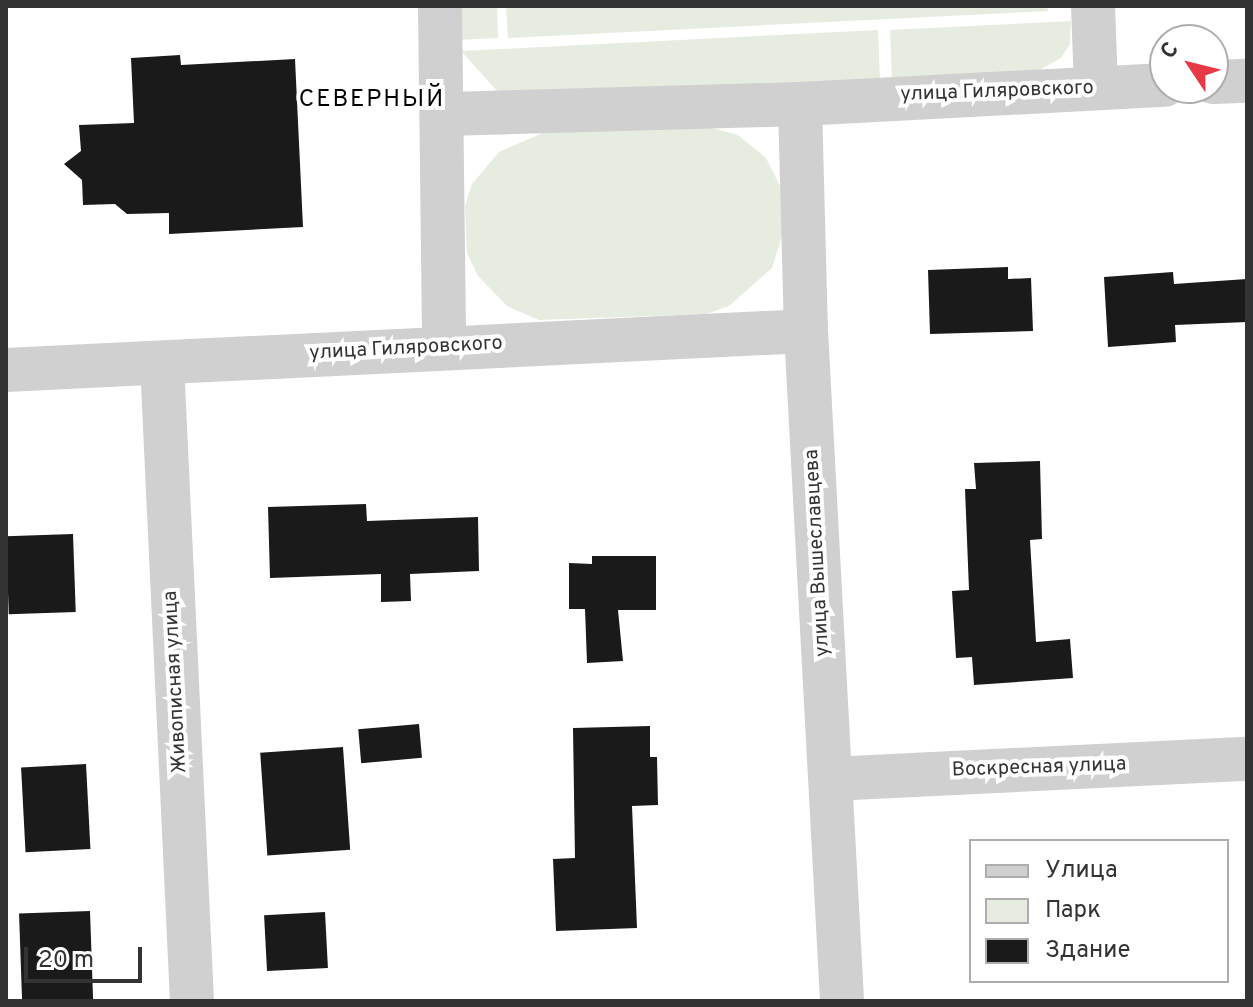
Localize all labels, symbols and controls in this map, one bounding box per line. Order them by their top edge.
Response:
north arrow [1149,24,1229,104]
text: С [1155,38,1186,65]
street label: улица Гиляровского [900,77,1094,107]
district label: СЕВЕРНЫЙ [299,87,445,115]
street label: улица Гиляровского [309,332,503,366]
street label: улица Вышеславцева [801,449,835,657]
street label: Живописная улица [159,590,193,774]
street label: Воскресная улица [951,753,1127,783]
legend [969,839,1229,983]
text: Улица [1045,856,1118,886]
text: Парк [1045,896,1101,926]
scale bar [28,931,146,981]
text: Здание [1045,936,1131,966]
text: 20 m [38,946,94,976]

